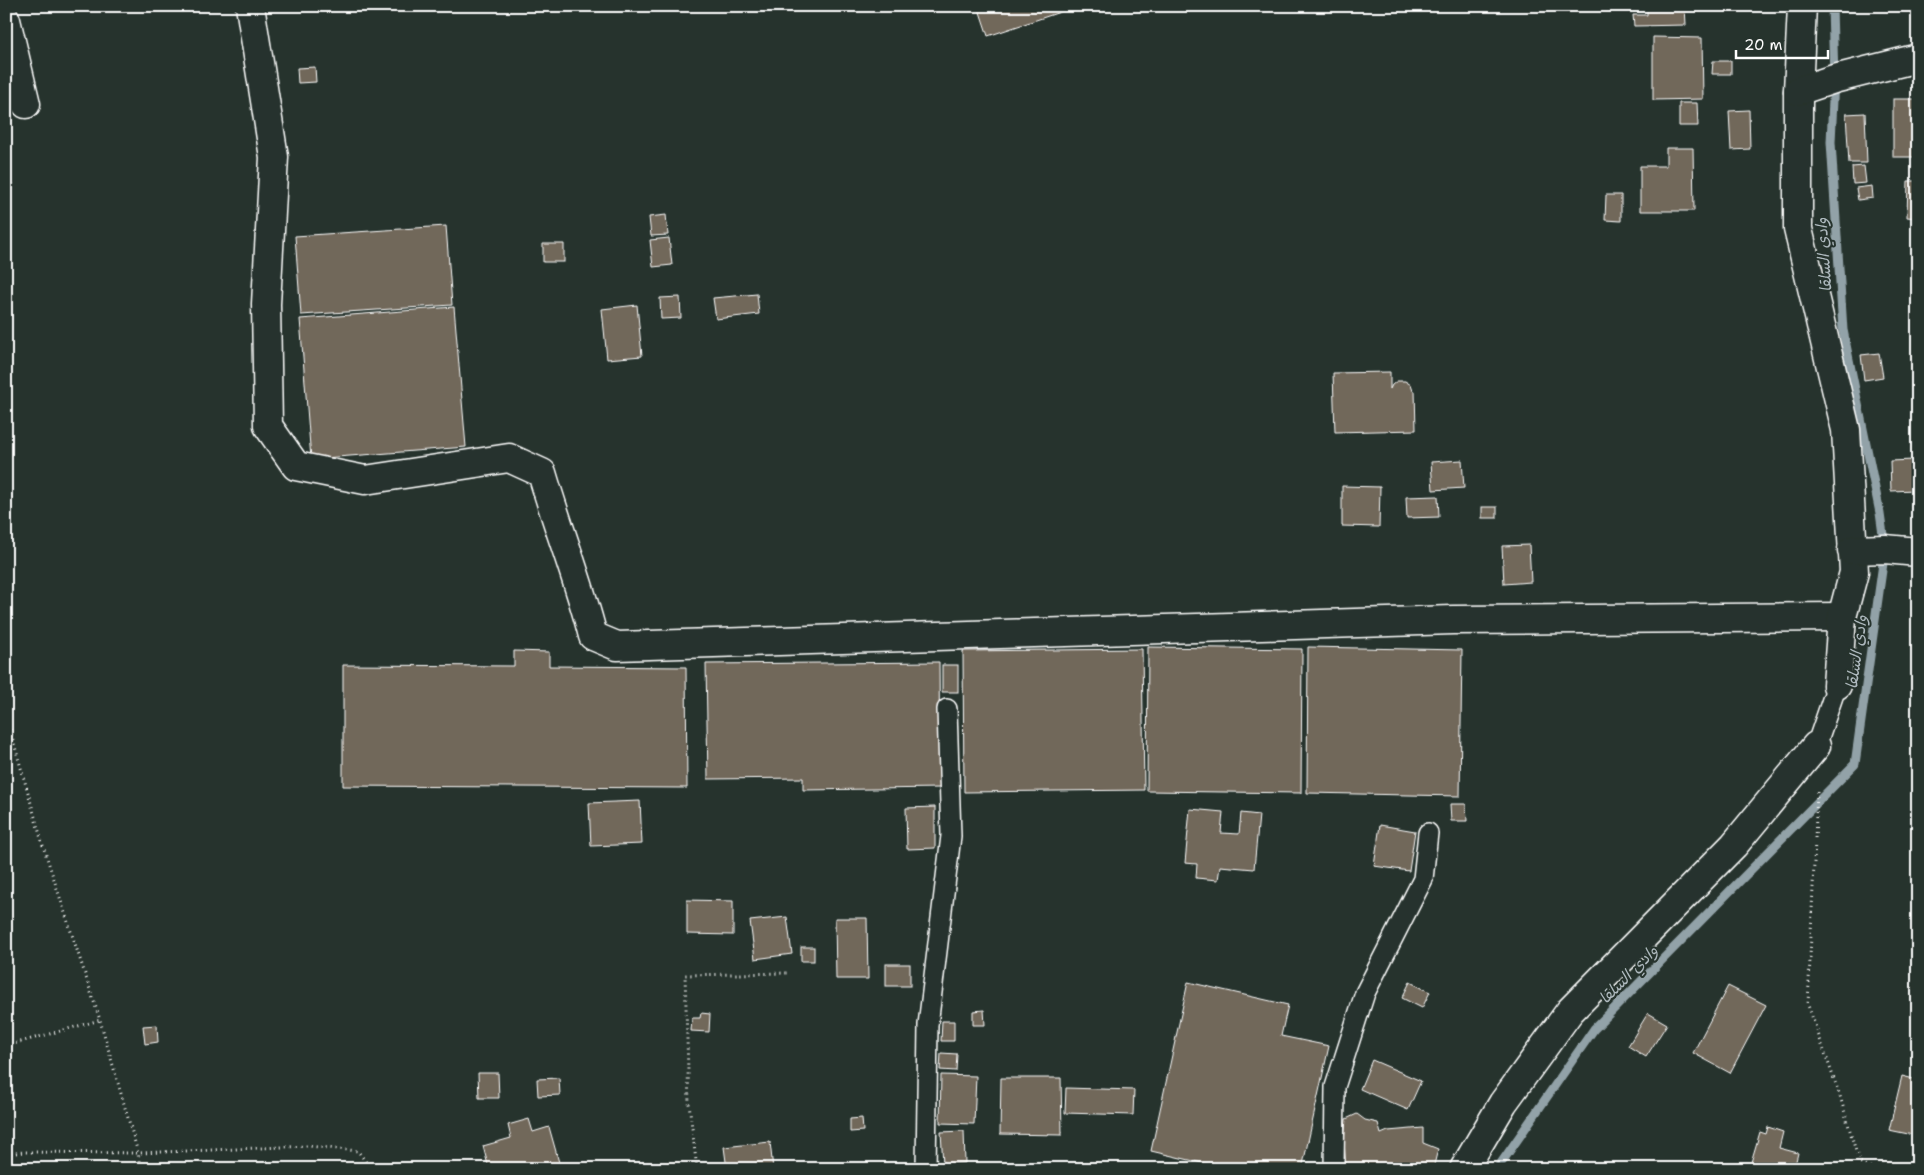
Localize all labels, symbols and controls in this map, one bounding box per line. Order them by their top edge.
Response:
scale bar [1736,28,1829,60]
text: 20 m [1744,35,1783,55]
water label: وادي السلقا [1810,216,1838,293]
water label: وادي السلقا [1841,613,1873,691]
water label: وادي السلقا [1595,940,1663,1009]

